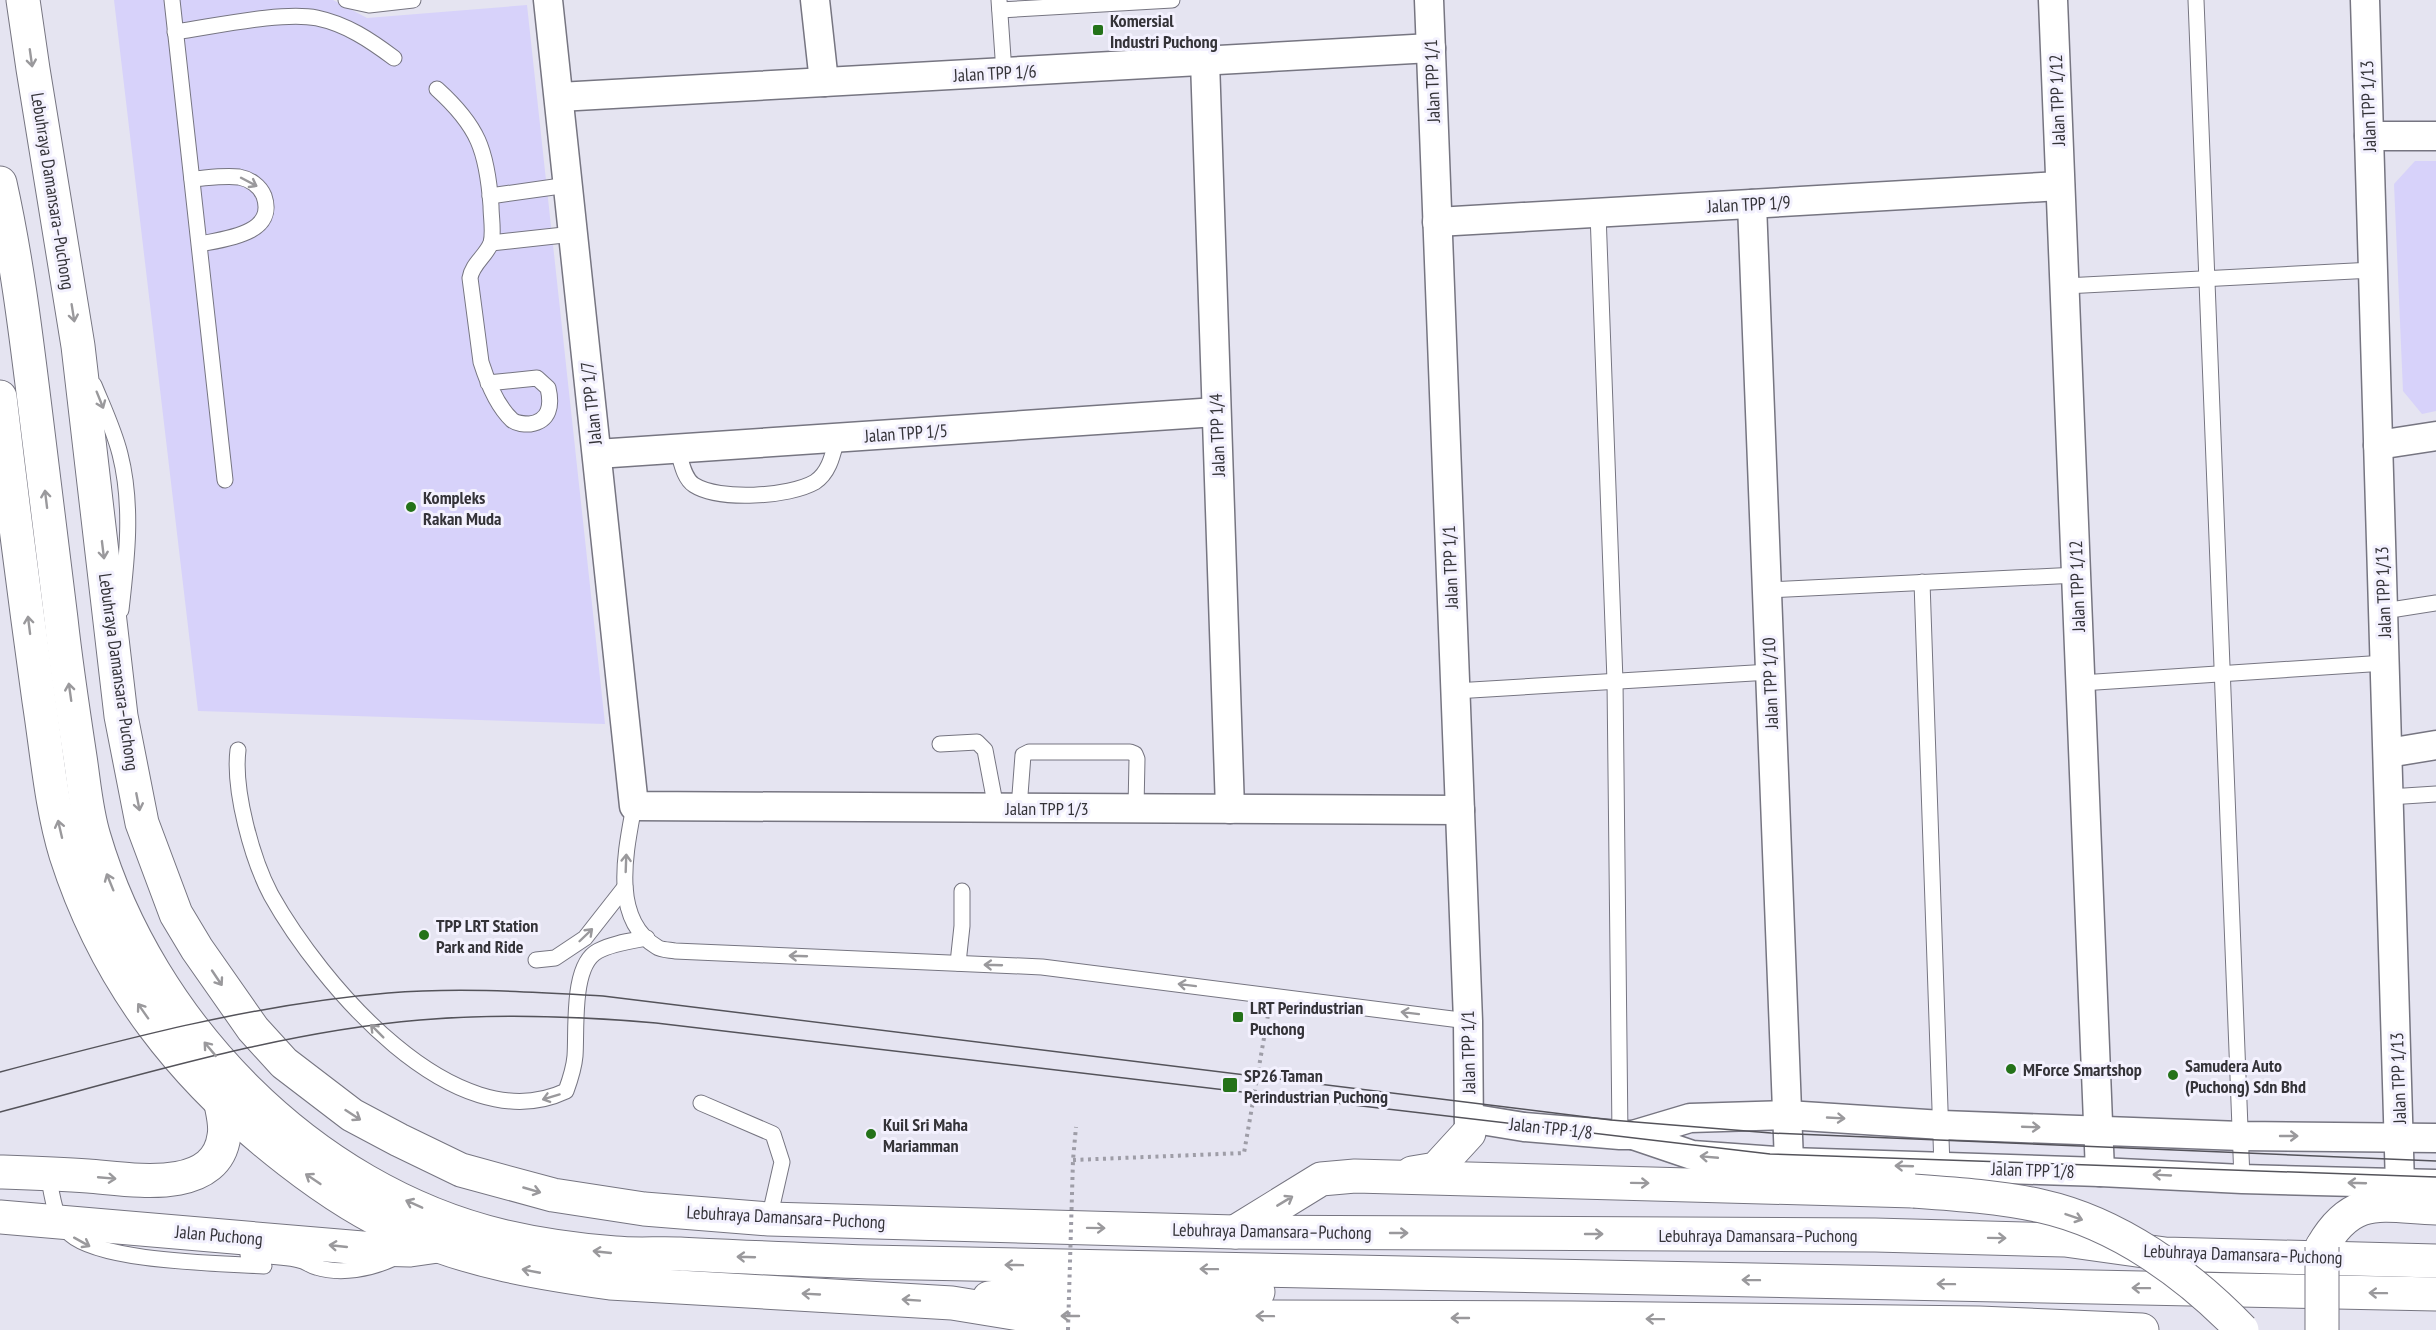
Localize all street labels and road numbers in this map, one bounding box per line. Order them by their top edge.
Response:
street label: Jalan TPP 1/1 [1419,39,1445,124]
street label: Jalan TPP 1/12 [2044,54,2070,147]
street label: Jalan TPP 1/6 [952,59,1037,87]
street label: Jalan TPP 1/13 [2355,60,2381,153]
street label: Lebuhraya Damansara–Puchong [26,91,80,291]
street label: Jalan TPP 1/9 [1706,190,1791,218]
street label: Jalan TPP 1/7 [575,360,607,447]
street label: Jalan TPP 1/4 [1204,393,1230,478]
street label: Jalan TPP 1/5 [863,419,948,447]
street label: Jalan TPP 1/1 [1437,525,1463,610]
street label: Jalan TPP 1/12 [2064,540,2090,633]
street label: Jalan TPP 1/13 [2370,546,2396,639]
street label: Lebuhraya Damansara–Puchong [94,572,144,772]
street label: Jalan TPP 1/10 [1757,637,1783,730]
street label: Jalan TPP 1/3 [1004,797,1089,820]
street label: Jalan TPP 1/1 [1456,1010,1480,1095]
street label: Jalan TPP 1/13 [2385,1032,2411,1125]
street label: Jalan TPP 1/8 [1507,1112,1594,1144]
street label: Jalan TPP 1/8 [1990,1157,2075,1183]
street label: Lebuhraya Damansara–Puchong [686,1200,886,1234]
street label: Lebuhraya Damansara–Puchong [1172,1218,1372,1244]
street label: Jalan Puchong [173,1220,264,1250]
street label: Lebuhraya Damansara–Puchong [1658,1224,1858,1247]
street label: Lebuhraya Damansara–Puchong [2143,1239,2343,1269]

